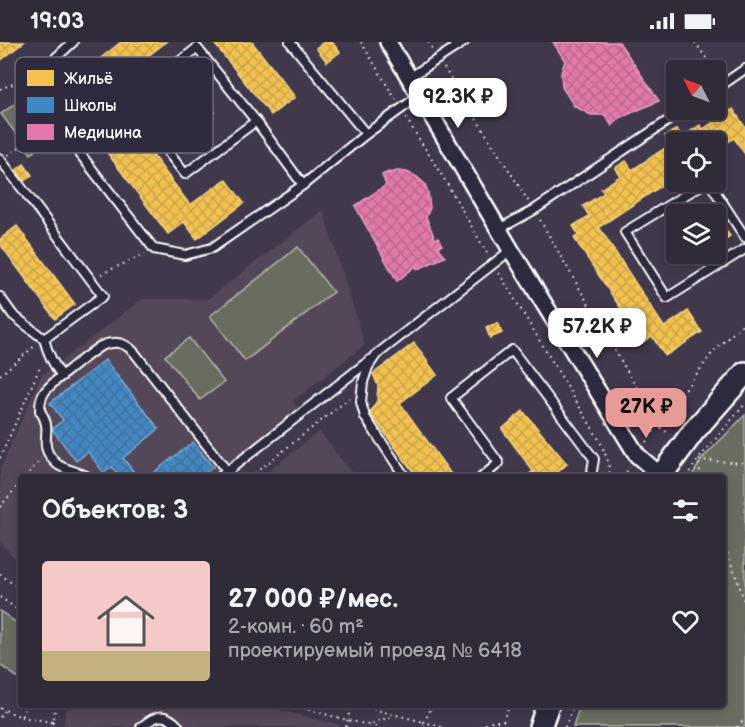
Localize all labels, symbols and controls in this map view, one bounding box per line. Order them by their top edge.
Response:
text: 19:03 [30,8,84,35]
legend [15,57,213,153]
north arrow [666,60,726,120]
map controls [666,60,726,264]
text: Жильё [64,70,113,89]
pin: 92.3K ₽ [403,78,513,129]
text: 92.3K ₽ [423,85,493,109]
text: Школы [64,97,117,116]
text: Медицина [64,124,142,143]
button: locate [666,132,726,192]
button: layers [666,204,726,264]
pin: 57.2K ₽ [542,308,652,359]
text: 57.2K ₽ [562,315,632,339]
pin: 27K ₽ [604,388,688,439]
text: 27K ₽ [619,395,673,419]
icon: filters [669,494,702,527]
text: Объектов: 3 [42,495,188,526]
text: 27 000 ₽/мес. [228,584,398,615]
icon: home [90,585,162,657]
icon: heart [669,605,702,638]
text: 2-комн. · 60 m² [228,615,364,639]
text: проектируемый проезд № 6418 [228,639,522,663]

